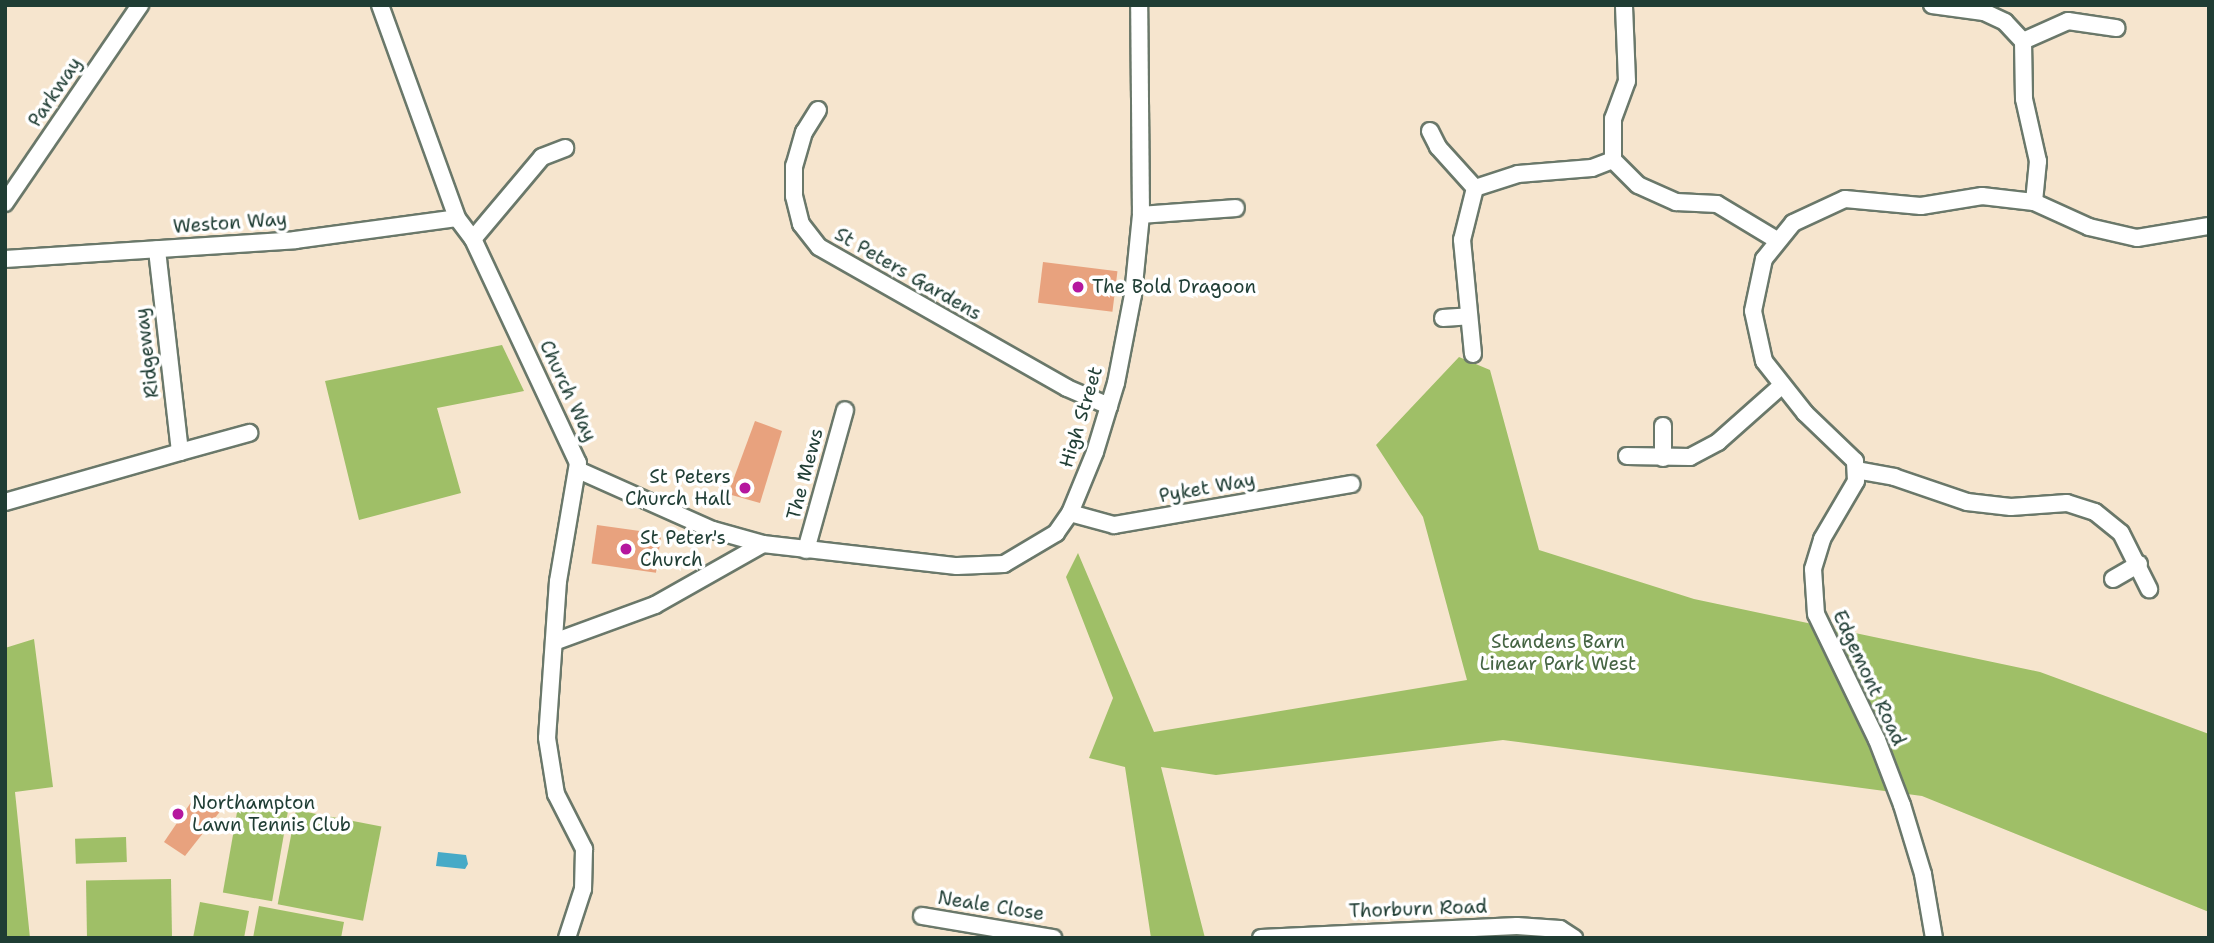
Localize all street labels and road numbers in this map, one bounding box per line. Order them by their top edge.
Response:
street label: Parkway [23,53,87,131]
street label: Weston Way [172,208,288,238]
street label: St Peters Gardens [831,223,985,325]
street label: Ridgeway [130,307,164,399]
street label: Church Way [535,337,601,445]
street label: High Street [1055,364,1107,470]
street label: The Mews [782,426,828,522]
street label: Pyket Way [1157,468,1257,508]
street label: Edgemont Road [1828,607,1910,749]
street label: Neale Close [936,886,1046,926]
street label: Thorburn Road [1348,895,1488,923]

